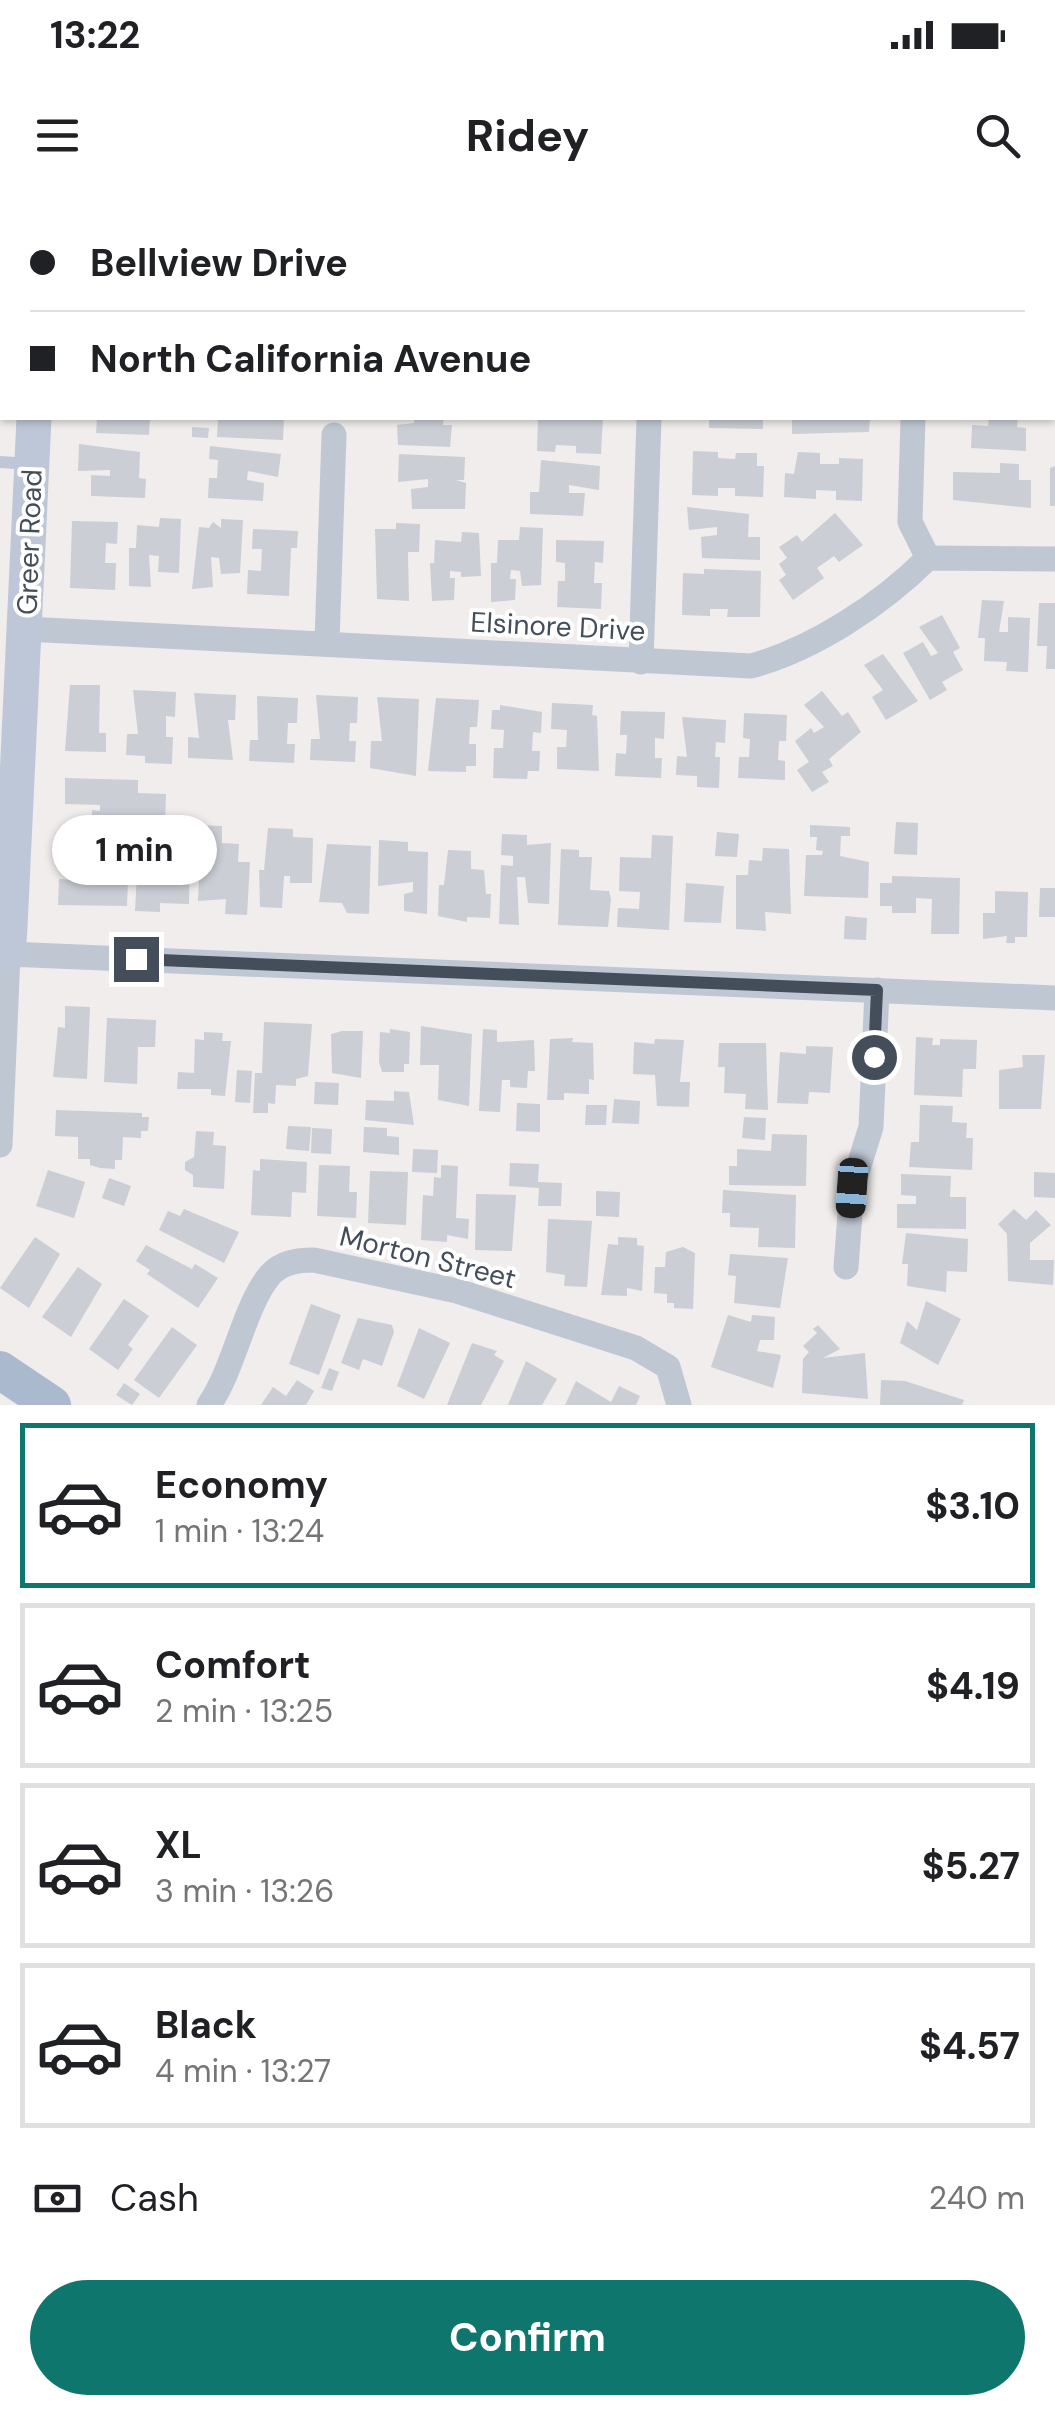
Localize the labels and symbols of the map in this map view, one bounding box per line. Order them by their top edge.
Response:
street label: Greer Road [8,468,51,616]
street label: Elsinore Drive [470,603,646,650]
callout: 1 min [54,814,218,884]
route end [114,937,159,982]
route start [852,1035,897,1080]
car [835,1157,869,1219]
street label: Morton Street [336,1218,520,1297]

